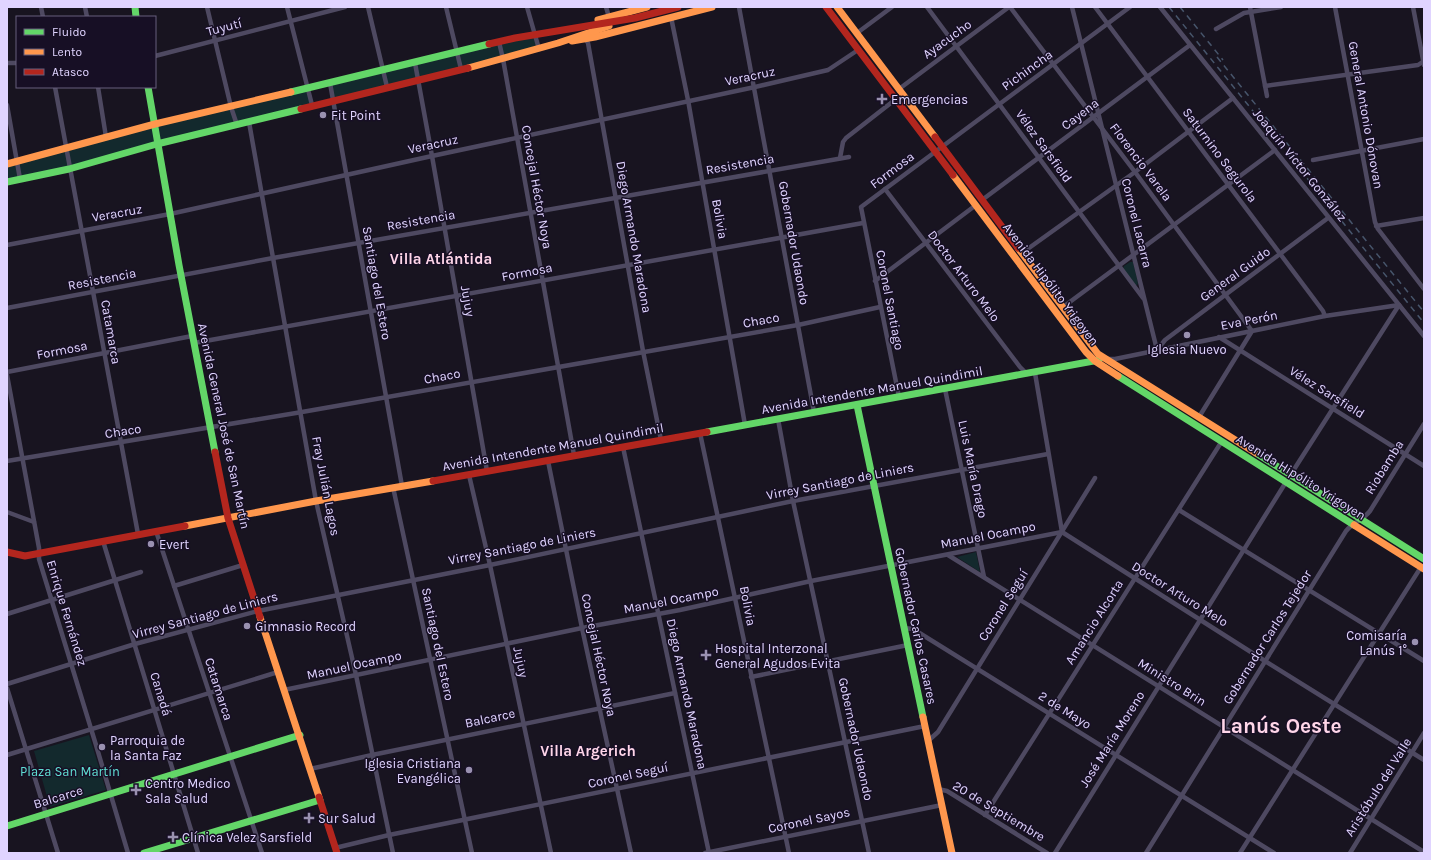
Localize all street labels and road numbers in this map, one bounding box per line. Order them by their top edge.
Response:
street label: Tuyutí [205,15,244,39]
street label: Ayacucho [920,16,974,62]
street label: General Antonio Dónovan [1346,40,1386,190]
street label: Pichincha [999,47,1055,93]
street label: Veracruz [724,63,776,89]
street label: Cayena [1058,95,1102,133]
street label: Saturnino Segurola [1180,105,1260,205]
street label: Joaquín Víctor González [1249,106,1350,225]
street label: Vélez Sarsfield [1013,107,1075,185]
street label: Florencio Varela [1107,120,1175,204]
street label: Concejal Héctor Noya [519,124,555,250]
street label: Veracruz [407,131,459,157]
street label: Formosa [867,149,917,191]
street label: Resistencia [705,151,775,177]
street label: Diego Armando Maradona [613,160,655,314]
street label: Coronel Lacarra [1119,177,1155,269]
street label: Gobernador Udaondo [776,180,812,306]
street label: Bolivia [709,198,731,240]
street label: Veracruz [91,201,143,225]
street label: Resistencia [386,207,456,233]
street label: Avenida Hipólito Yrigoyen [1000,220,1102,348]
street label: Santiago del Estero [360,225,394,341]
street label: Doctor Arturo Melo [925,227,1003,325]
street label: General Guido [1197,244,1273,304]
street label: Coronel Santiago [873,249,907,351]
street label: Formosa [500,260,554,284]
street label: Resistencia [67,265,137,293]
street label: Jujuy [458,284,478,318]
street label: Catamarca [98,299,124,365]
street label: Eva Perón [1219,307,1279,333]
street label: Chaco [742,309,780,331]
street label: Avenida General José de San Martín [195,322,253,530]
street label: Formosa [35,338,89,362]
street label: Avenida Intendente Manuel Quindimil [760,363,984,417]
street label: Vélez Sarsfield [1287,363,1367,421]
street label: Chaco [423,365,461,387]
street label: Luis María Drago [955,419,991,519]
street label: Avenida Intendente Manuel Quindimil [441,420,665,474]
street label: Chaco [104,421,142,441]
street label: Avenida Hipólito Yrigoyen [1234,431,1368,523]
street label: Fray Julián Lagos [309,435,343,537]
street label: Riobamba [1362,437,1406,497]
street label: Virrey Santiago de Liniers [765,459,915,503]
street label: Manuel Ocampo [939,518,1037,552]
street label: Virrey Santiago de Liniers [447,524,597,568]
street label: Gobernador Carlos Casares [892,546,940,706]
street label: Enrique Fernández [43,558,90,668]
street label: Doctor Arturo Melo [1129,558,1231,630]
street label: Coronel Seguí [975,566,1031,644]
street label: Gobernador Carlos Tejedor [1220,567,1315,707]
street label: Amancio Alcorta [1062,577,1126,667]
street label: Manuel Ocampo [622,583,720,617]
street label: Bolivia [737,585,759,627]
street label: Santiago del Estero [419,586,457,702]
street label: Virrey Santiago de Liniers [131,588,280,642]
street label: Concejal Héctor Noya [579,592,619,718]
street label: Diego Armando Maradona [664,617,710,771]
street label: Jujuy [510,645,532,679]
street label: Manuel Ocampo [305,648,403,682]
street label: Ministro Brin [1135,655,1209,709]
street label: Catamarca [202,656,236,722]
street label: Canadá [147,670,175,718]
street label: Gobernador Udaondo [836,676,876,802]
street label: 2 de Mayo [1036,688,1094,732]
street label: José María Moreno [1076,688,1148,790]
street label: Balcarce [464,705,517,731]
street label: Aristóbulo del Valle [1342,735,1415,839]
street label: Coronel Seguí [586,759,670,791]
street label: 20 de Septiembre [950,778,1048,845]
street label: Balcarce [32,782,85,812]
street label: Coronel Sayos [767,804,851,836]

